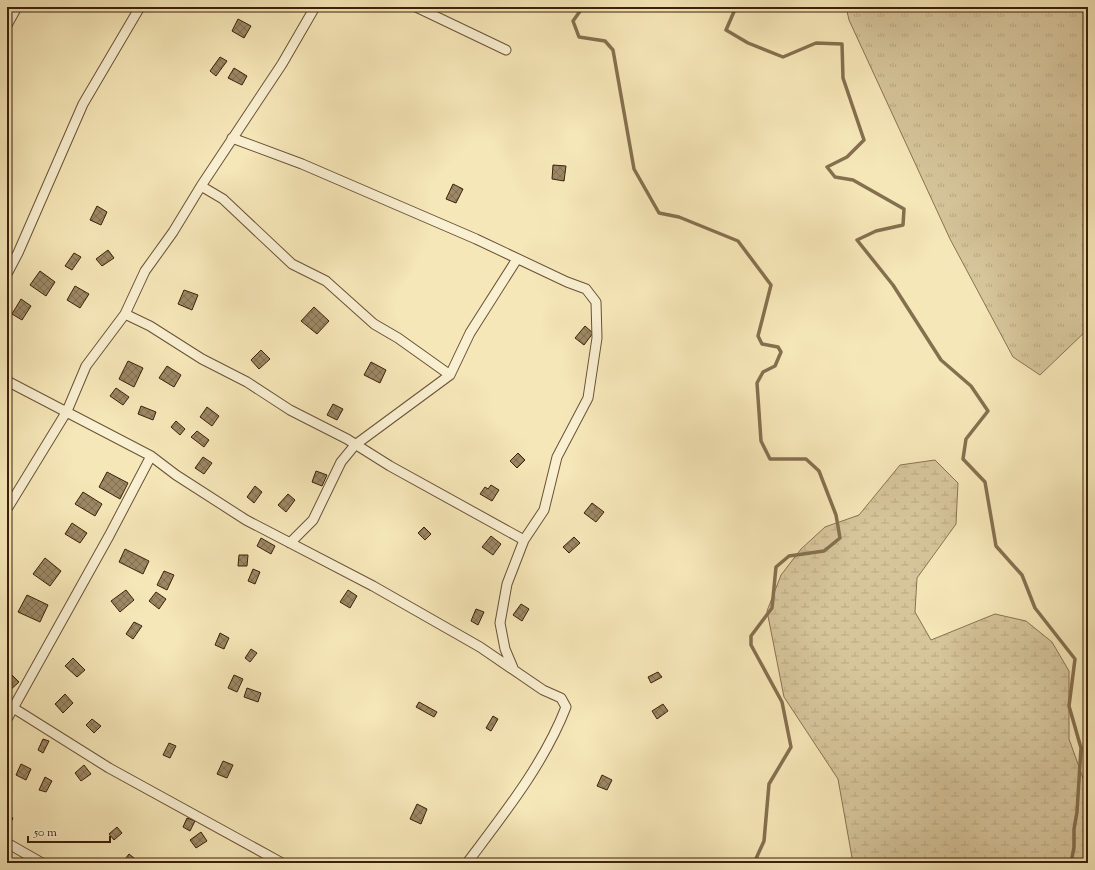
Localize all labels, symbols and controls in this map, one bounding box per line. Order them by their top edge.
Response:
scale bar [28,818,110,844]
text: 50 m [33,824,57,842]

